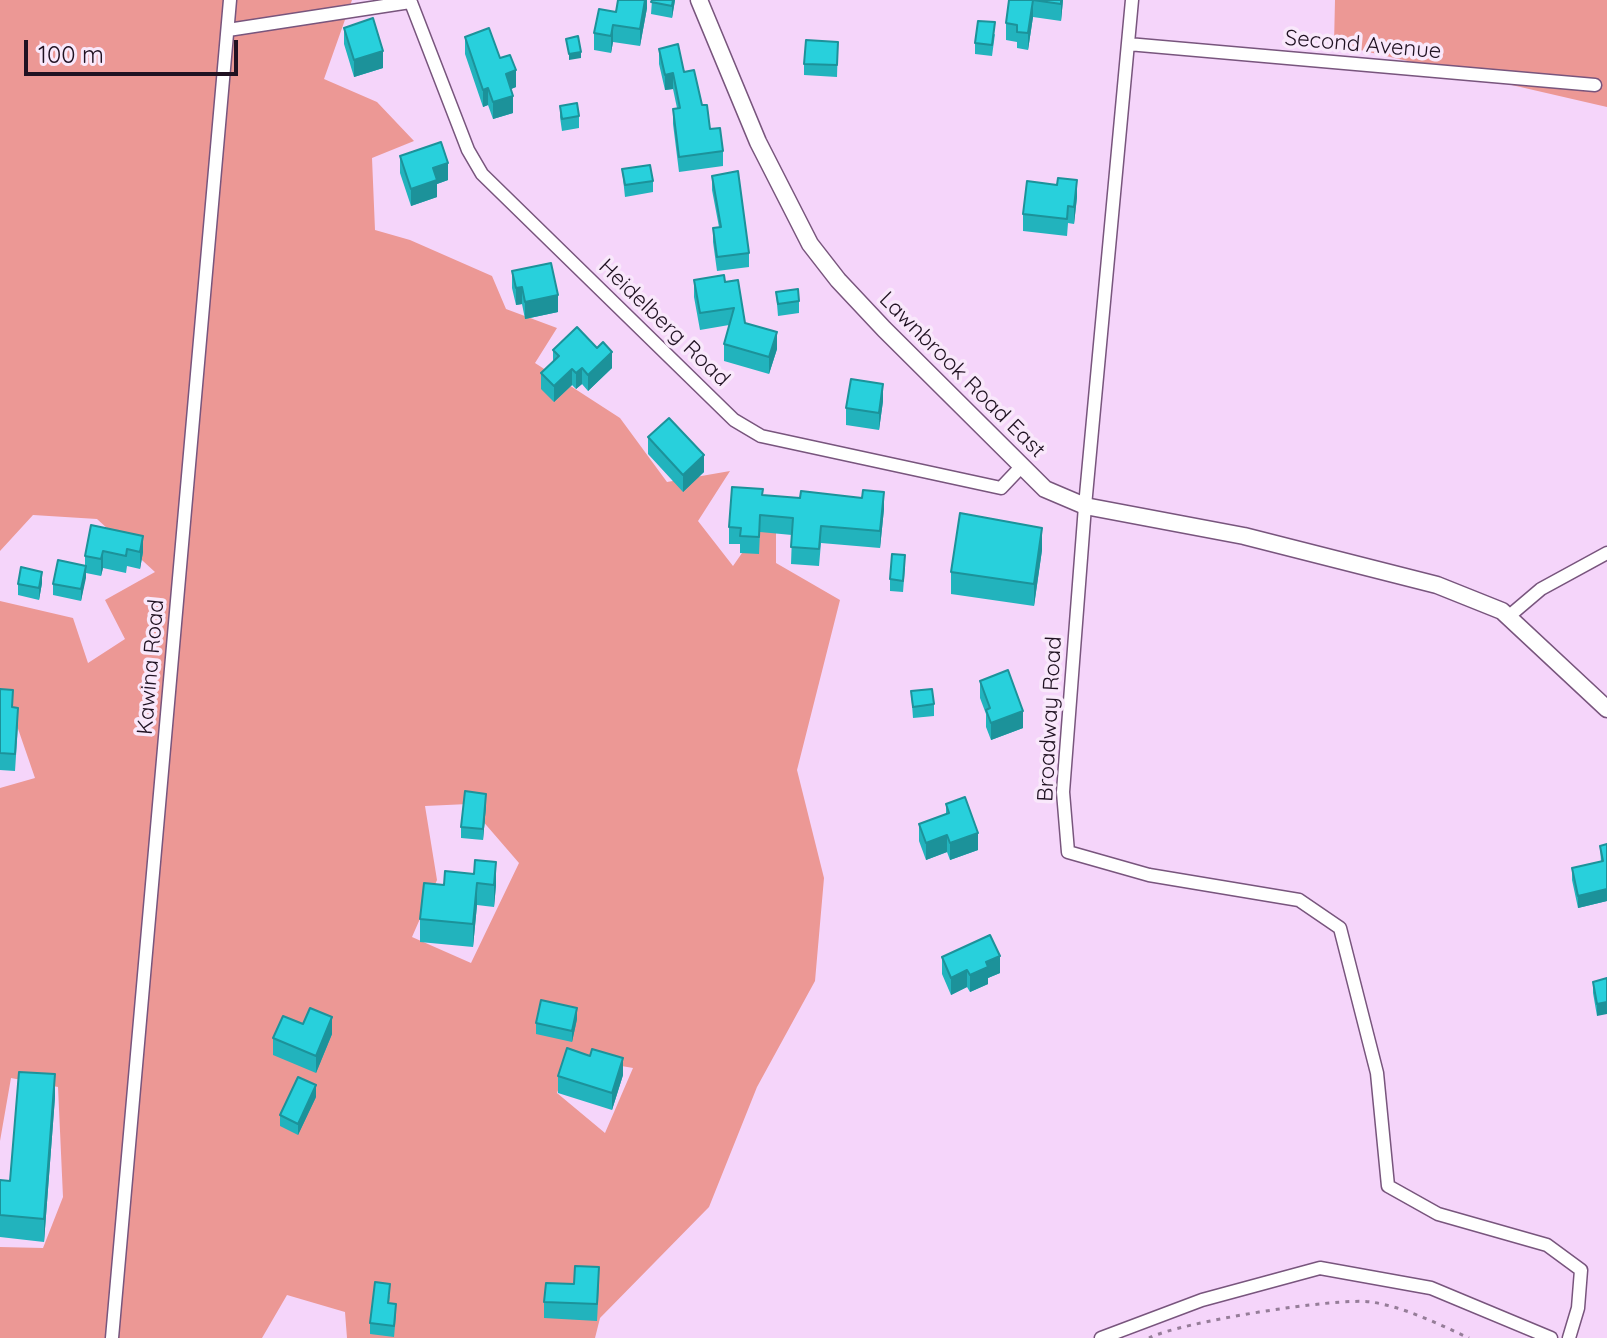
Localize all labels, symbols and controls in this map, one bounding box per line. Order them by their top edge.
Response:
scale bar [28,24,242,74]
street label: Second Avenue [1284,25,1442,65]
text: 100 m [38,39,104,69]
street label: Heidelberg Road [593,254,735,392]
street label: Lawnbrook Road East [873,286,1051,464]
street label: Kawina Road [132,598,170,736]
street label: Broadway Road [1032,636,1068,802]

